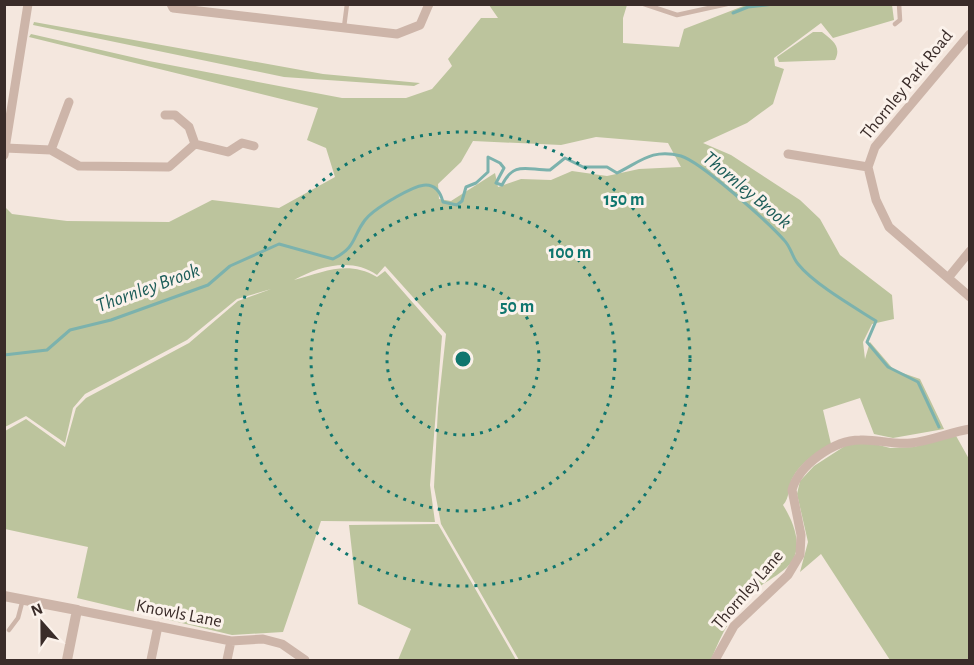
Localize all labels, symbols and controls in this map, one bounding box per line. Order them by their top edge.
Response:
street label: Thornley Park Road [858,27,956,143]
water label: Thornley Brook [699,147,795,233]
text: 150 m [604,191,644,209]
text: 100 m [549,244,591,262]
water label: Thornley Brook [94,260,202,316]
text: 50 m [500,298,534,316]
centre of rings [453,349,473,369]
street label: Thornley Lane [709,547,787,633]
north arrow [12,593,72,653]
street label: Knowls Lane [135,597,223,631]
text: N [29,600,45,619]

